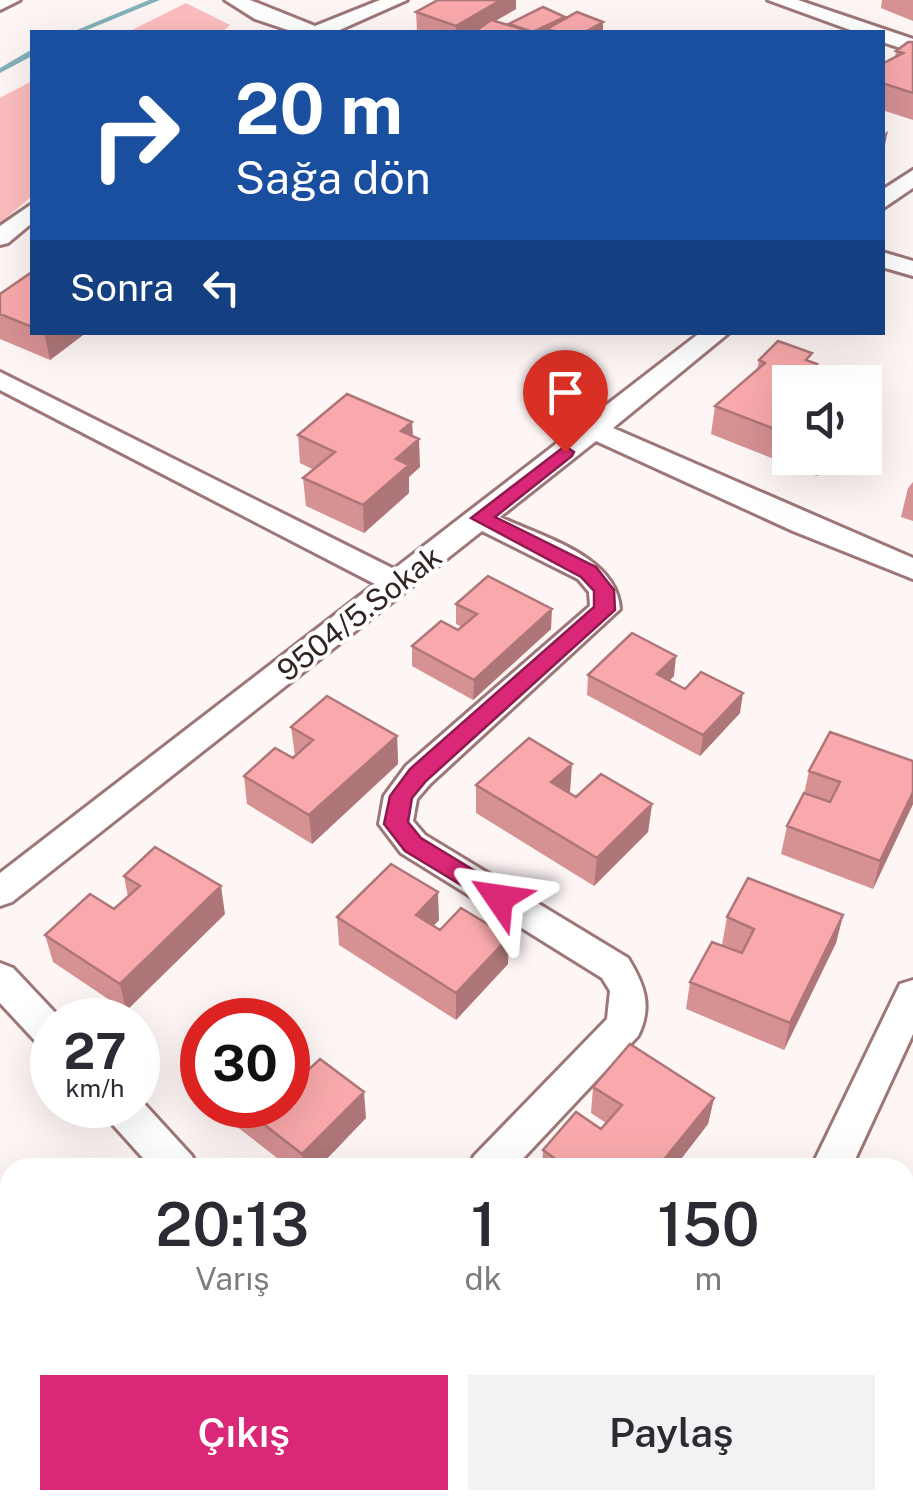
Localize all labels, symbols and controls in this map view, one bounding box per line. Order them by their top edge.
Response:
text: 20 m [235,67,403,150]
icon: right [70,70,200,200]
text: Sağa dön [235,151,431,204]
icon: left [194,260,249,315]
text: Sonra [70,265,174,310]
pin [523,350,608,453]
icon: arrive [538,365,593,420]
map controls [772,365,882,475]
button: sound [772,365,882,475]
street label: 9504/5.Sokak [270,538,448,688]
position arrow [447,846,551,950]
speed limit sign: 30 [180,998,310,1128]
text: 27 [63,1021,127,1080]
text: km/h [66,1073,124,1103]
text: 20:13 [155,1189,309,1260]
text: 1 [471,1189,496,1260]
text: 150 [657,1189,760,1260]
text: Varış [195,1260,269,1297]
text: dk [465,1260,502,1297]
text: m [695,1260,722,1297]
button: Çıkış [40,1375,448,1490]
button: Paylaş [468,1375,875,1490]

